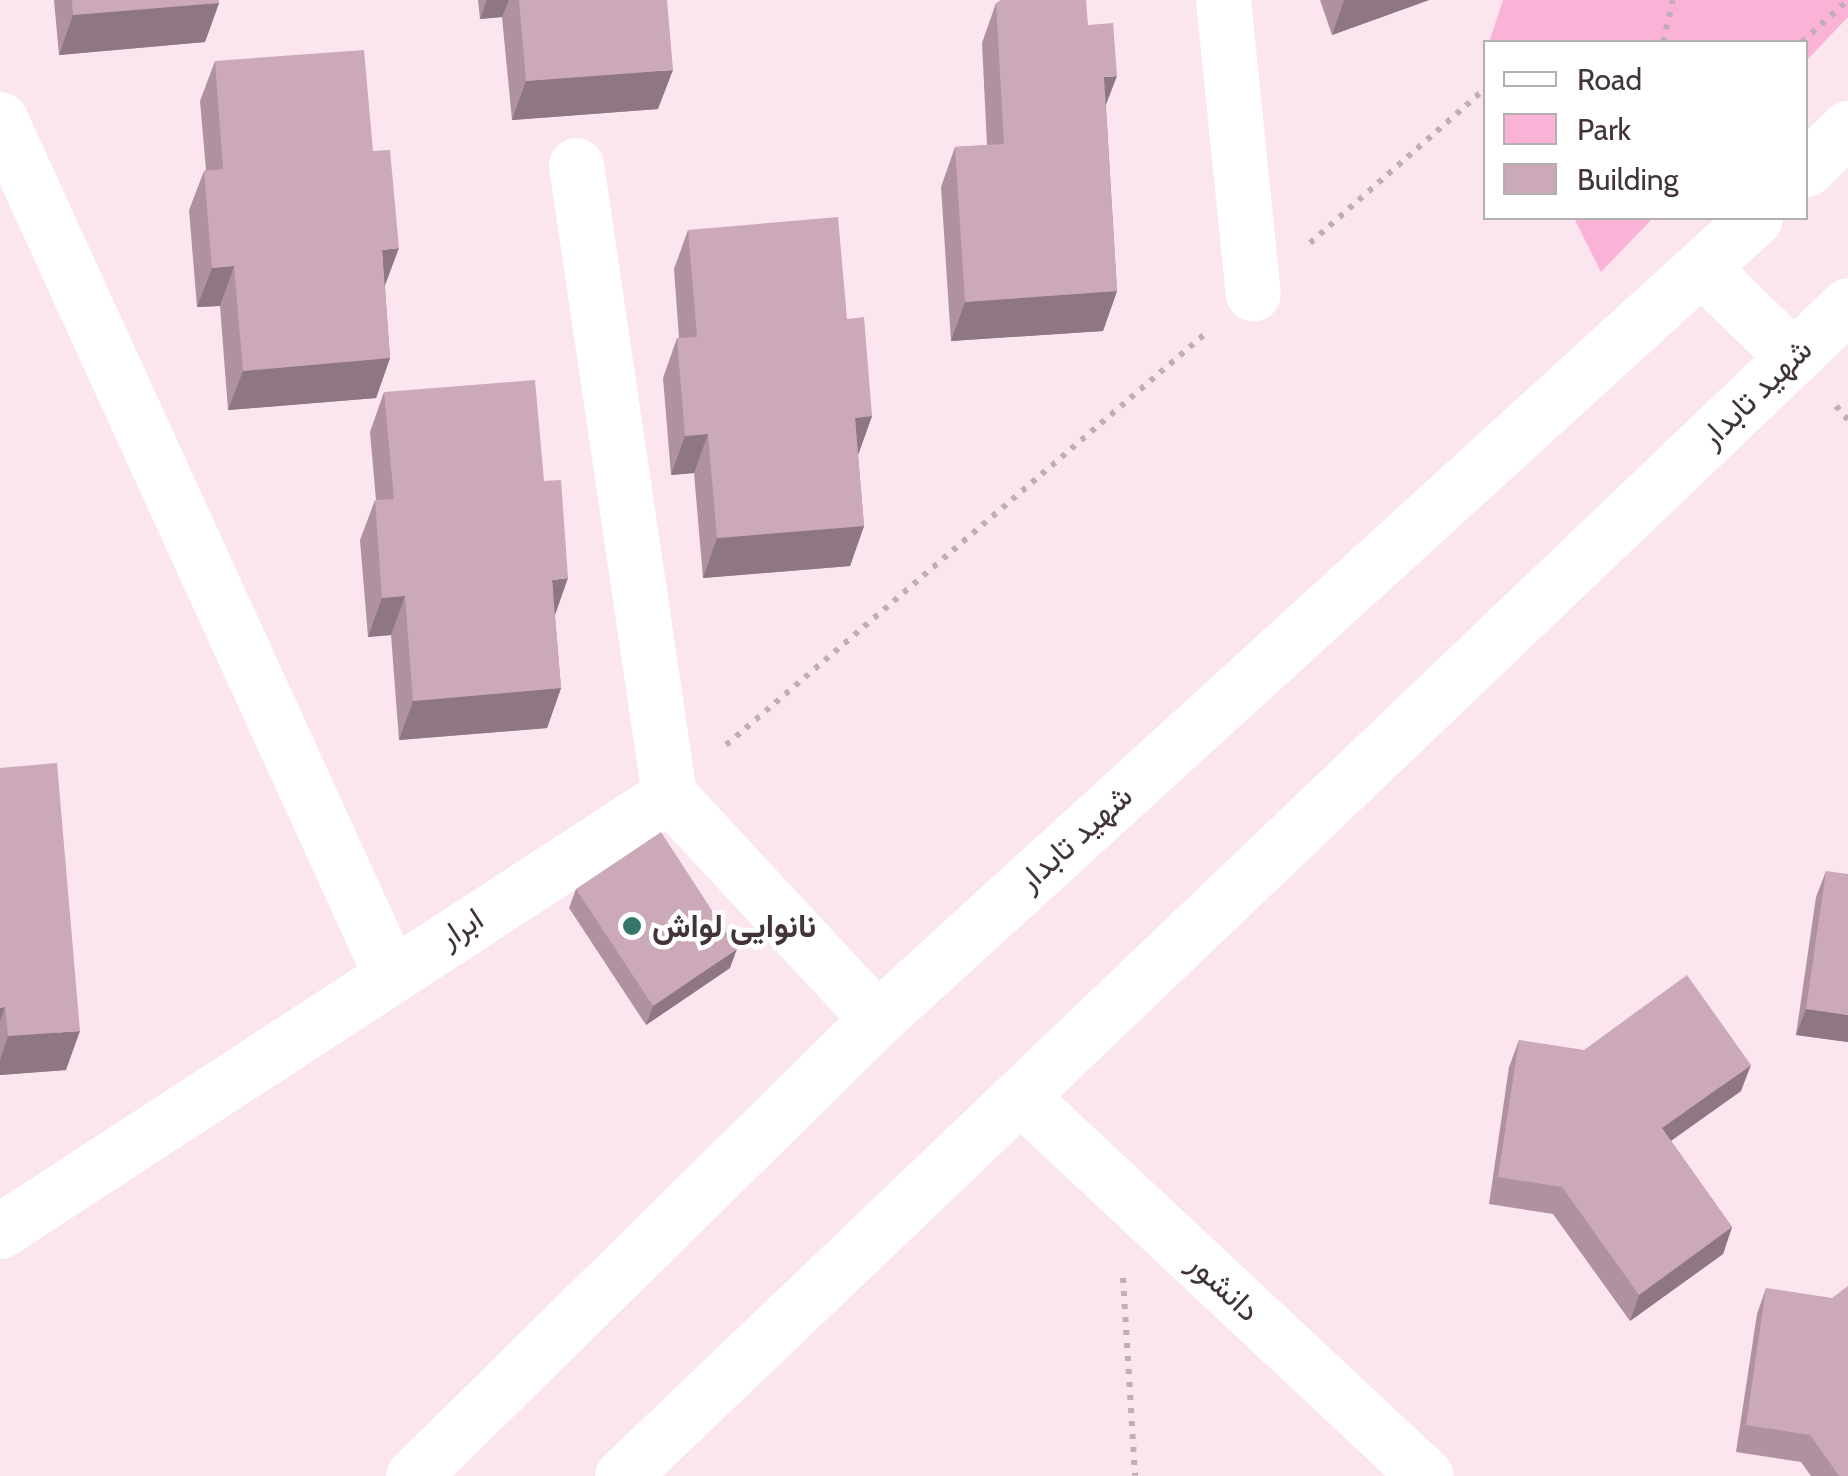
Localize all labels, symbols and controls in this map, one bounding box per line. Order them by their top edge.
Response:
legend [1483,40,1808,220]
text: Road [1577,61,1642,98]
text: Park [1577,111,1631,148]
text: Building [1577,161,1679,198]
street label: شهید تابدار [1692,330,1820,456]
street label: شهید تابدار [1010,777,1140,899]
street label: ابرار [432,900,490,956]
place label: نانوایی لواش [652,907,816,945]
marker: نانوایی لواش [621,915,643,937]
street label: دانشور [1180,1244,1268,1330]

